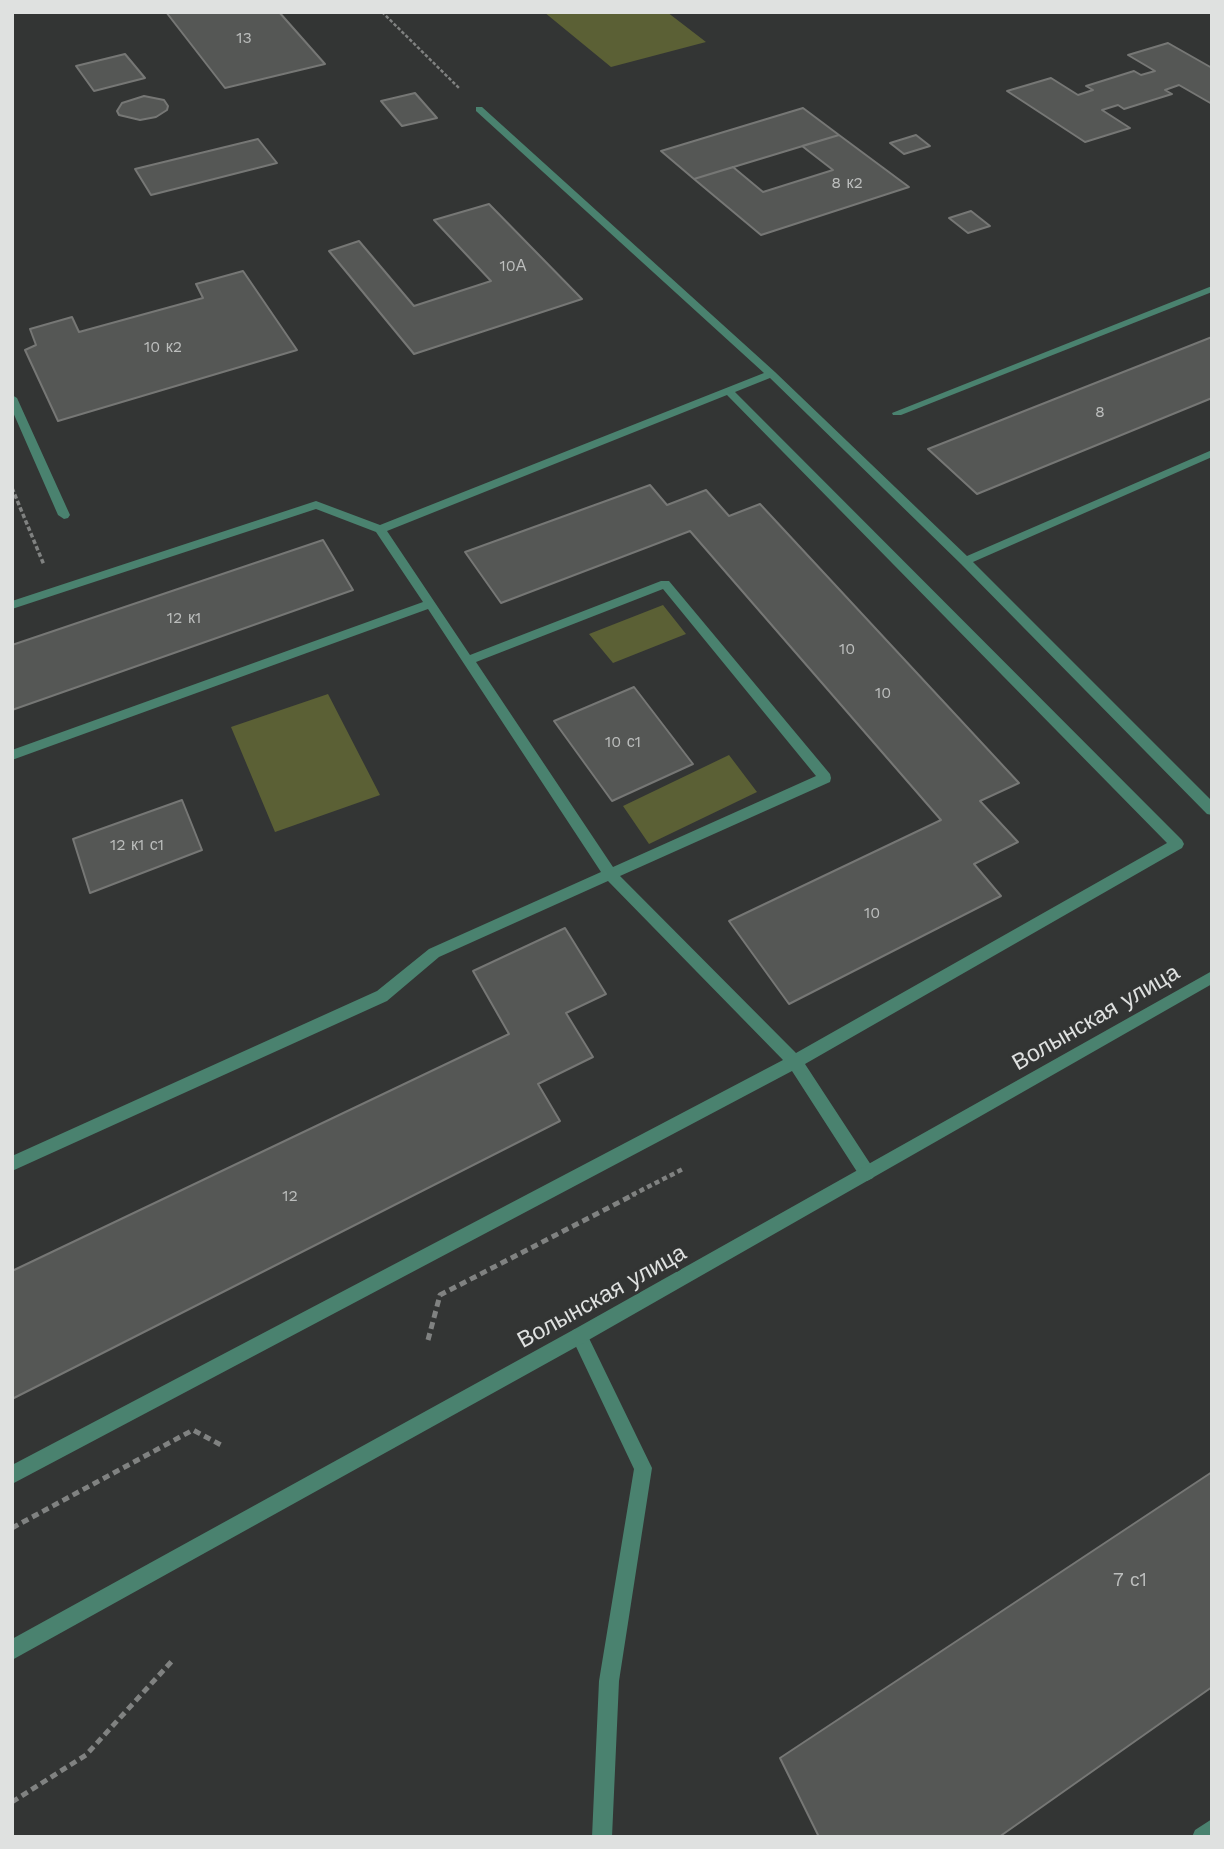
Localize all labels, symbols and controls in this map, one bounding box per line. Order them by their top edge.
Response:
house number: 13 [236,28,252,48]
house number: 8 к2 [831,173,863,193]
house number: 10А [500,256,526,276]
house number: 10 к2 [144,337,182,357]
house number: 8 [1095,402,1105,422]
house number: 12 к1 [167,608,201,628]
house number: 10 [839,639,855,659]
house number: 10 [875,683,891,703]
house number: 10 с1 [605,732,641,752]
house number: 12 к1 с1 [110,835,164,855]
house number: 10 [864,903,880,923]
street label: Волынская улица [1007,959,1185,1077]
house number: 12 [282,1186,298,1206]
street label: Волынская улица [513,1239,691,1355]
house number: 7 с1 [1113,1569,1147,1591]

